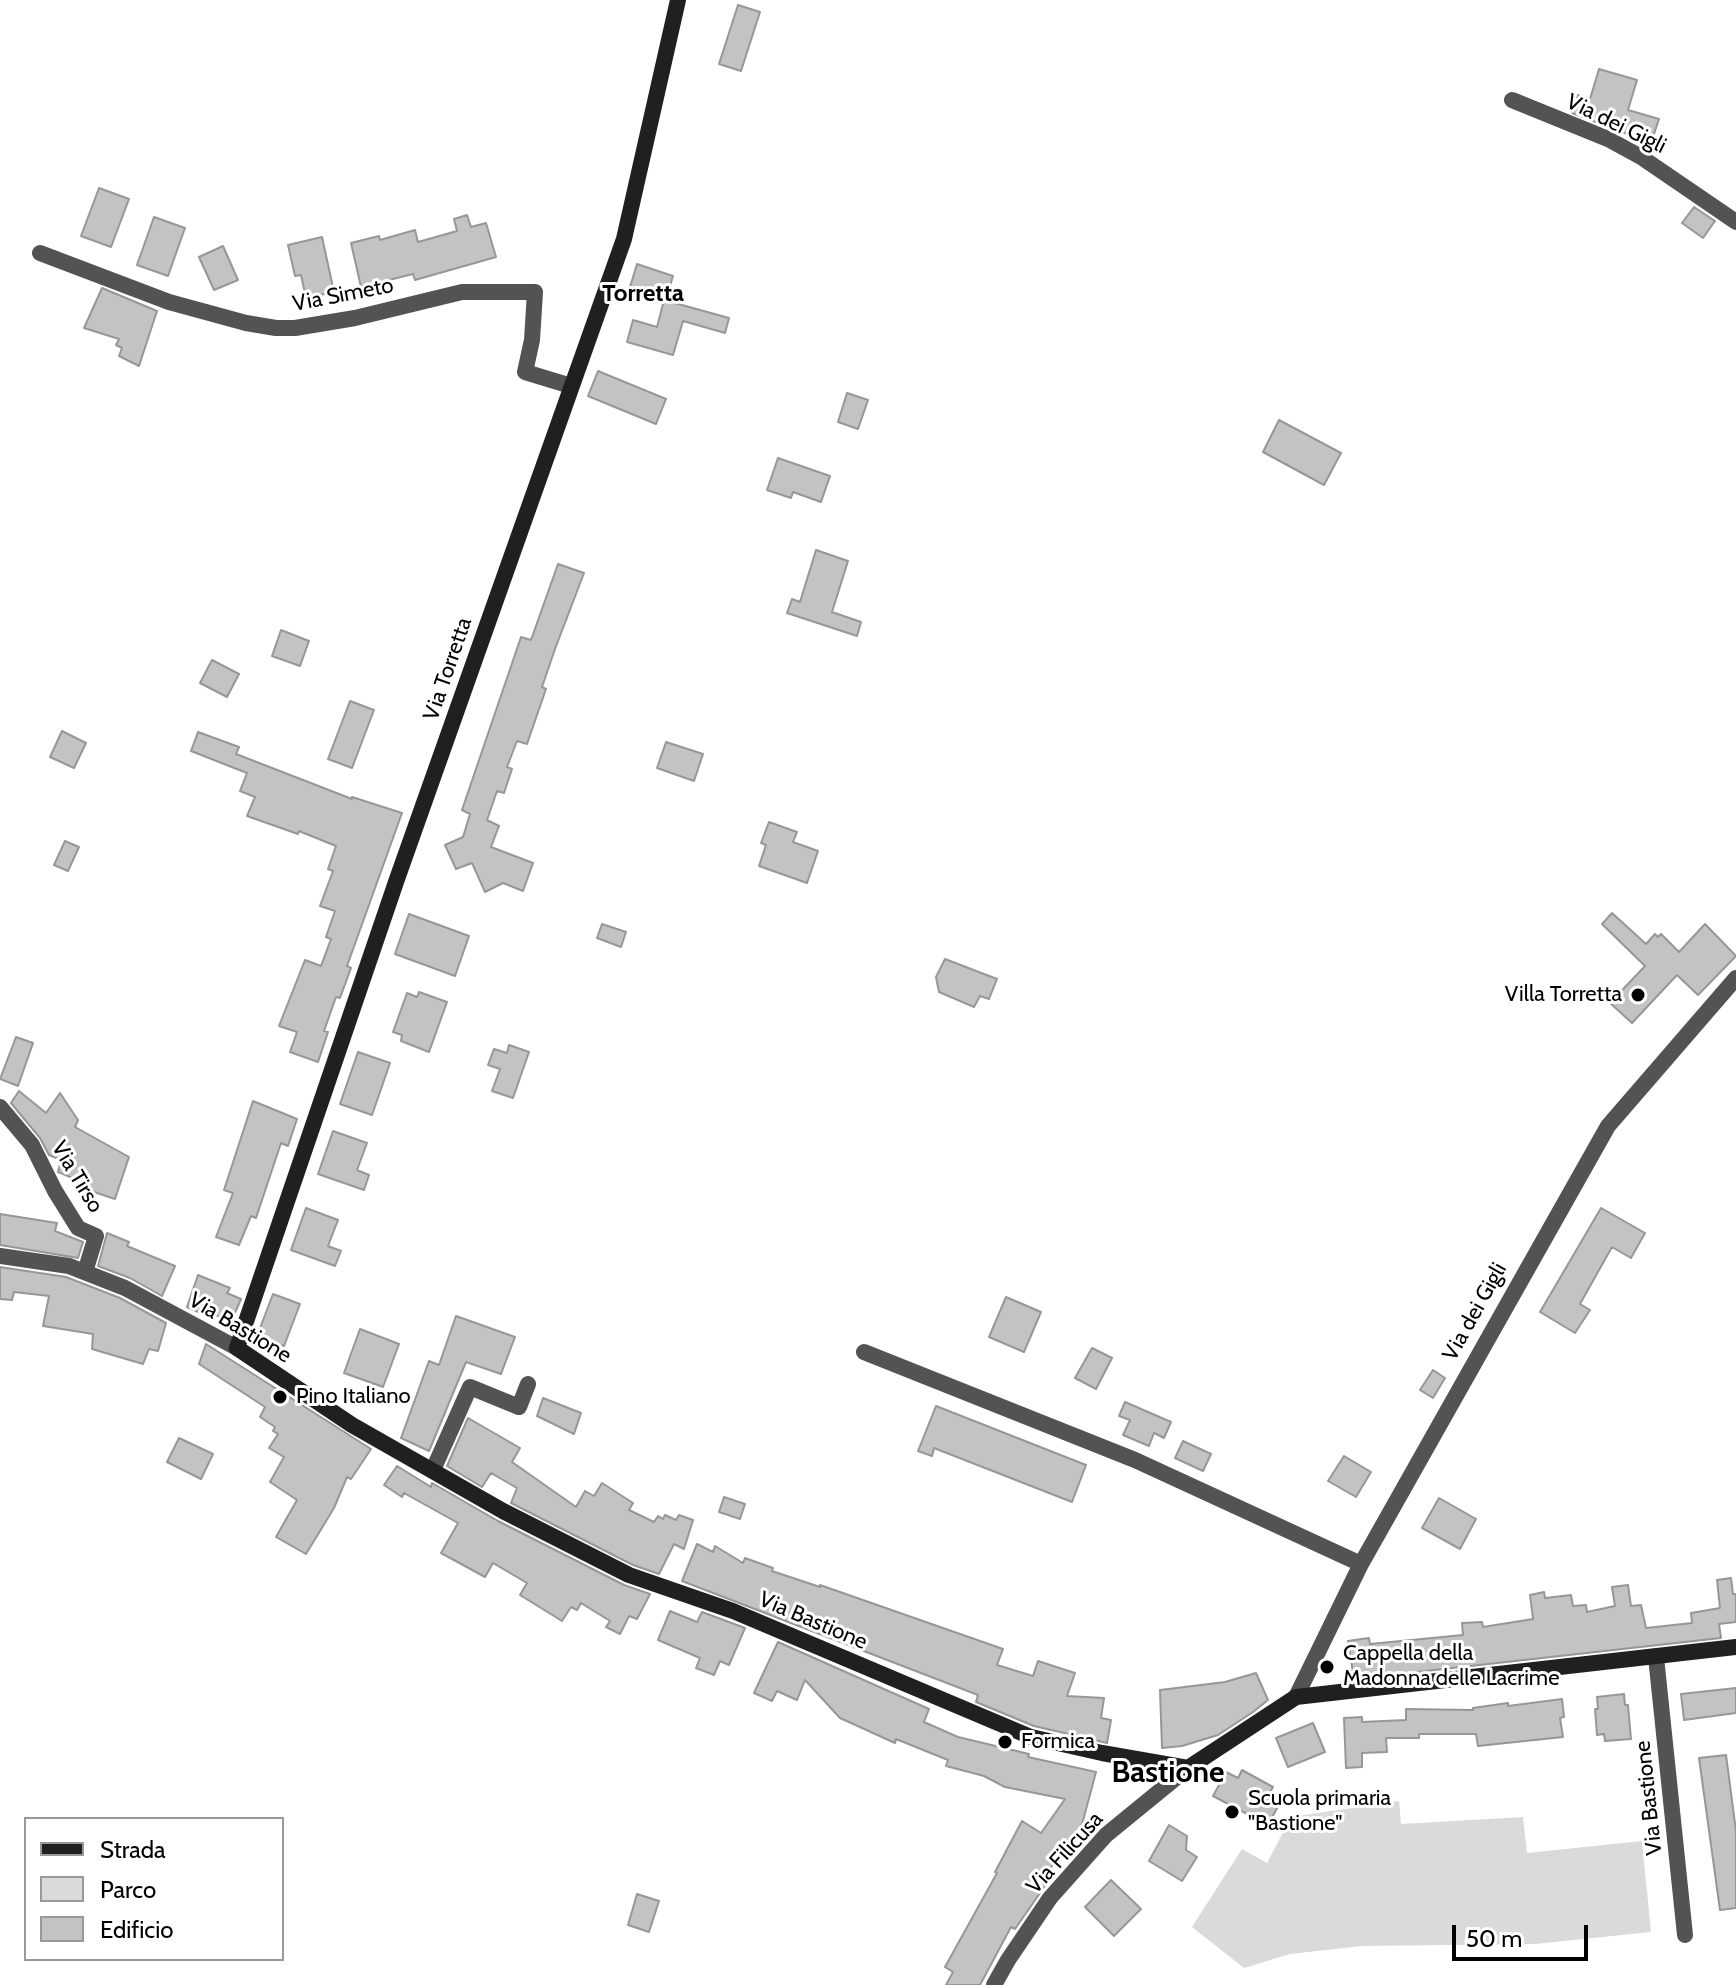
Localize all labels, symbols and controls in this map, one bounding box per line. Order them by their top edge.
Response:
street label: Via dei Gigli [1562,89,1670,159]
street label: Via Simeto [290,272,396,318]
district label: Torretta [602,280,684,308]
street label: Via Torretta [418,614,478,724]
place label: Villa Torretta [1505,982,1622,1008]
marker: Villa Torretta [1629,986,1647,1004]
street label: Via Tirso [45,1136,109,1218]
street label: Via dei Gigli [1437,1258,1513,1366]
street label: Via Bastione [184,1287,296,1369]
place label: Pino Italiano [296,1384,411,1410]
marker: Pino Italiano [271,1388,289,1406]
street label: Via Bastione [755,1586,871,1656]
place label: Cappella della Madonna delle Lacrime [1343,1641,1559,1692]
marker: Cappella della Madonna delle Lacrime [1318,1658,1336,1676]
place label: Formica [1021,1729,1095,1755]
marker: Formica [996,1733,1014,1751]
street label: Via Bastione [1630,1739,1668,1857]
district label: Bastione [1111,1755,1225,1791]
place label: Scuola primaria "Bastione" [1248,1786,1391,1838]
marker: Scuola primaria "Bastione" [1223,1803,1241,1821]
street label: Via Filicusa [1021,1806,1109,1900]
legend [24,1817,284,1961]
text: Strada [100,1835,166,1864]
text: Parco [100,1875,156,1904]
scale bar [1456,1909,1592,1959]
text: Edificio [100,1915,174,1944]
text: 50 m [1466,1924,1522,1953]

